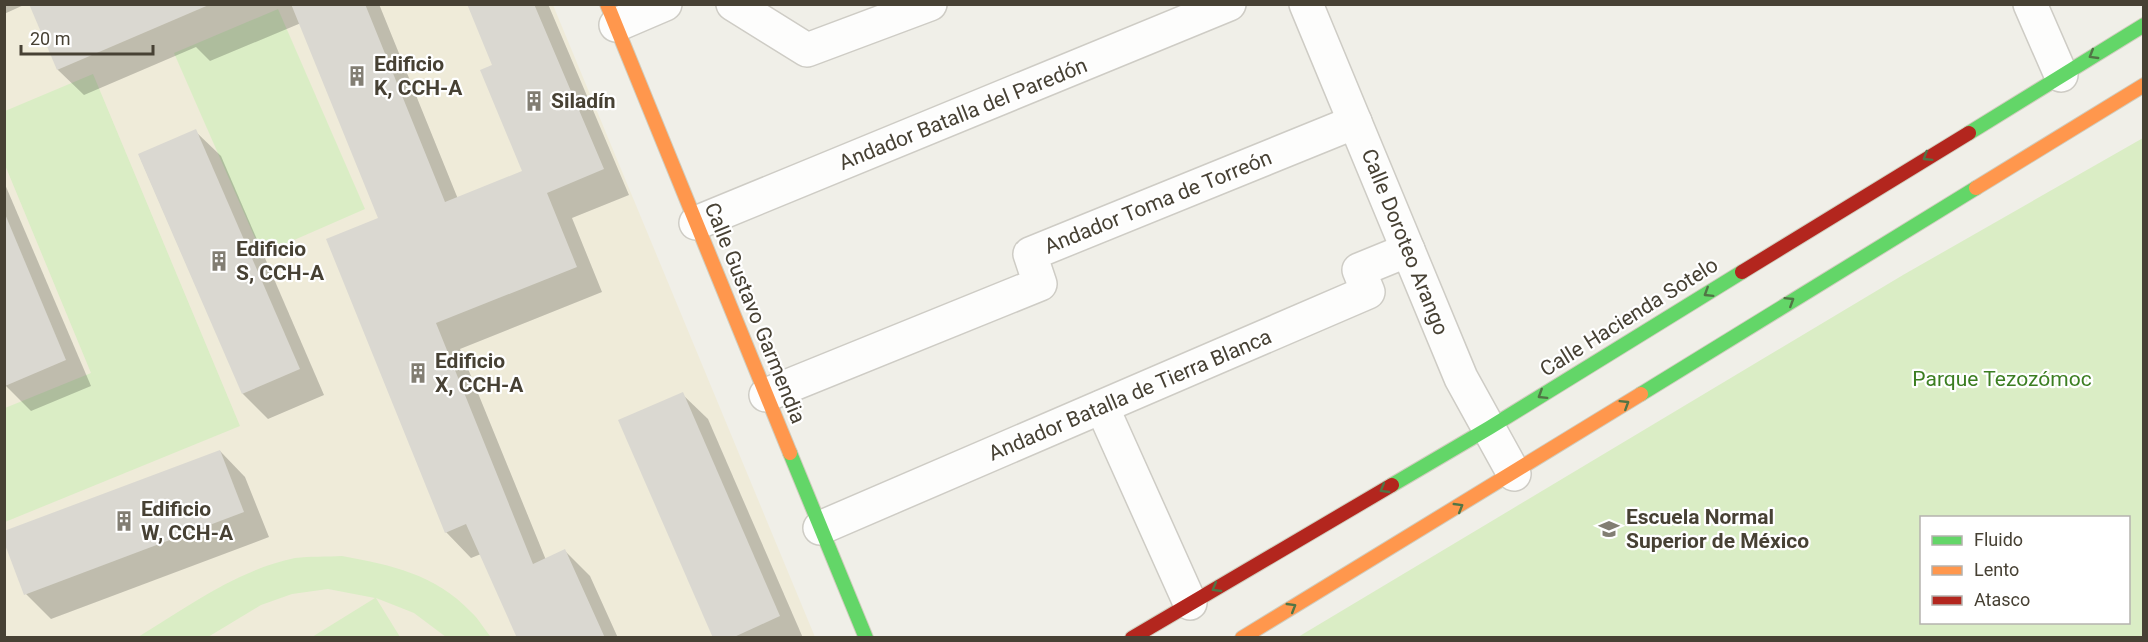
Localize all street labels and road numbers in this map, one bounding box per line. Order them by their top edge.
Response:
street label: Andador Batalla del Paredón [835,53,1091,175]
street label: Andador Toma de Torreón [1041,145,1275,259]
street label: Calle Doroteo Arango [1357,145,1453,339]
street label: Calle Gustavo Garmendia [700,199,810,427]
street label: Calle Hacienda Sotelo [1536,253,1722,381]
street label: Andador Batalla de Tierra Blanca [985,324,1275,466]

